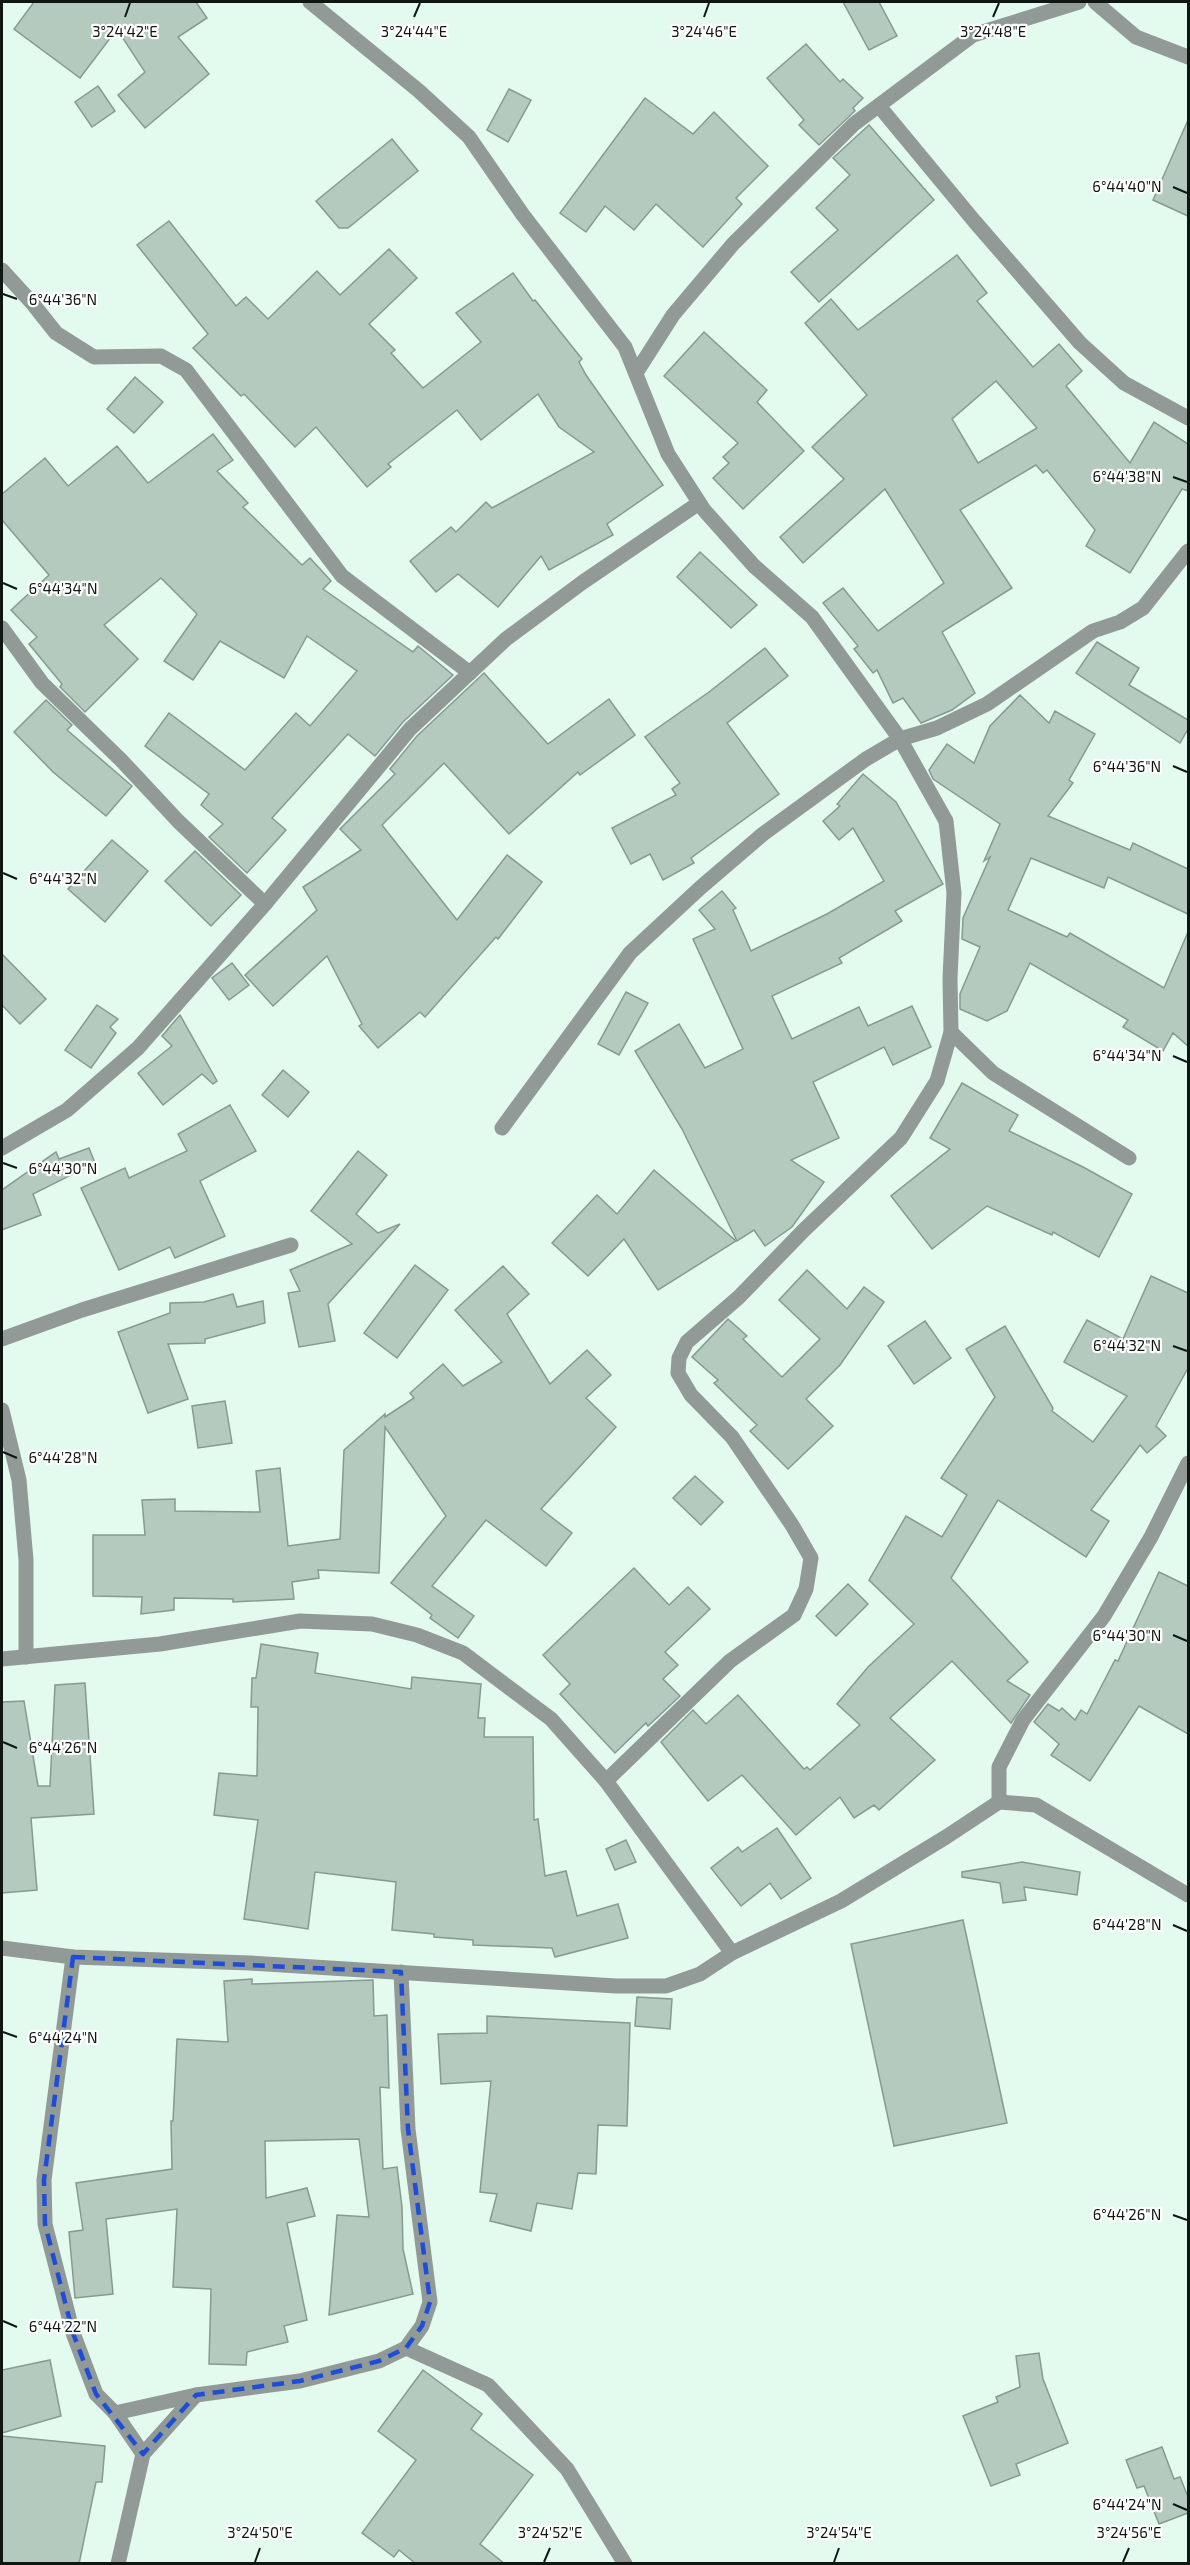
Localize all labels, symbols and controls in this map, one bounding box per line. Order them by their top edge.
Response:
text: 3°24'42"E [92,22,158,40]
text: 3°24'44"E [381,22,447,40]
text: 3°24'46"E [671,22,737,40]
text: 3°24'48"E [960,22,1026,40]
text: 6°44'40"N [1092,177,1162,195]
text: 6°44'36"N [29,290,97,308]
text: 6°44'38"N [1093,467,1161,485]
text: 6°44'34"N [29,579,97,597]
text: 6°44'36"N [1093,757,1161,775]
text: 6°44'32"N [29,869,97,887]
text: 6°44'34"N [1093,1046,1161,1064]
text: 6°44'30"N [29,1159,97,1177]
text: 6°44'32"N [1093,1336,1161,1354]
text: 6°44'28"N [29,1448,97,1466]
text: 6°44'30"N [1093,1626,1161,1644]
text: 6°44'26"N [29,1738,97,1756]
text: 6°44'28"N [1093,1915,1161,1933]
text: 6°44'24"N [28,2028,98,2046]
text: 6°44'26"N [1093,2205,1161,2223]
text: 6°44'22"N [29,2317,97,2335]
text: 6°44'24"N [1092,2495,1162,2513]
text: 3°24'50"E [227,2523,293,2541]
text: 3°24'52"E [518,2523,582,2541]
text: 3°24'54"E [806,2523,872,2541]
text: 3°24'56"E [1097,2523,1161,2541]

